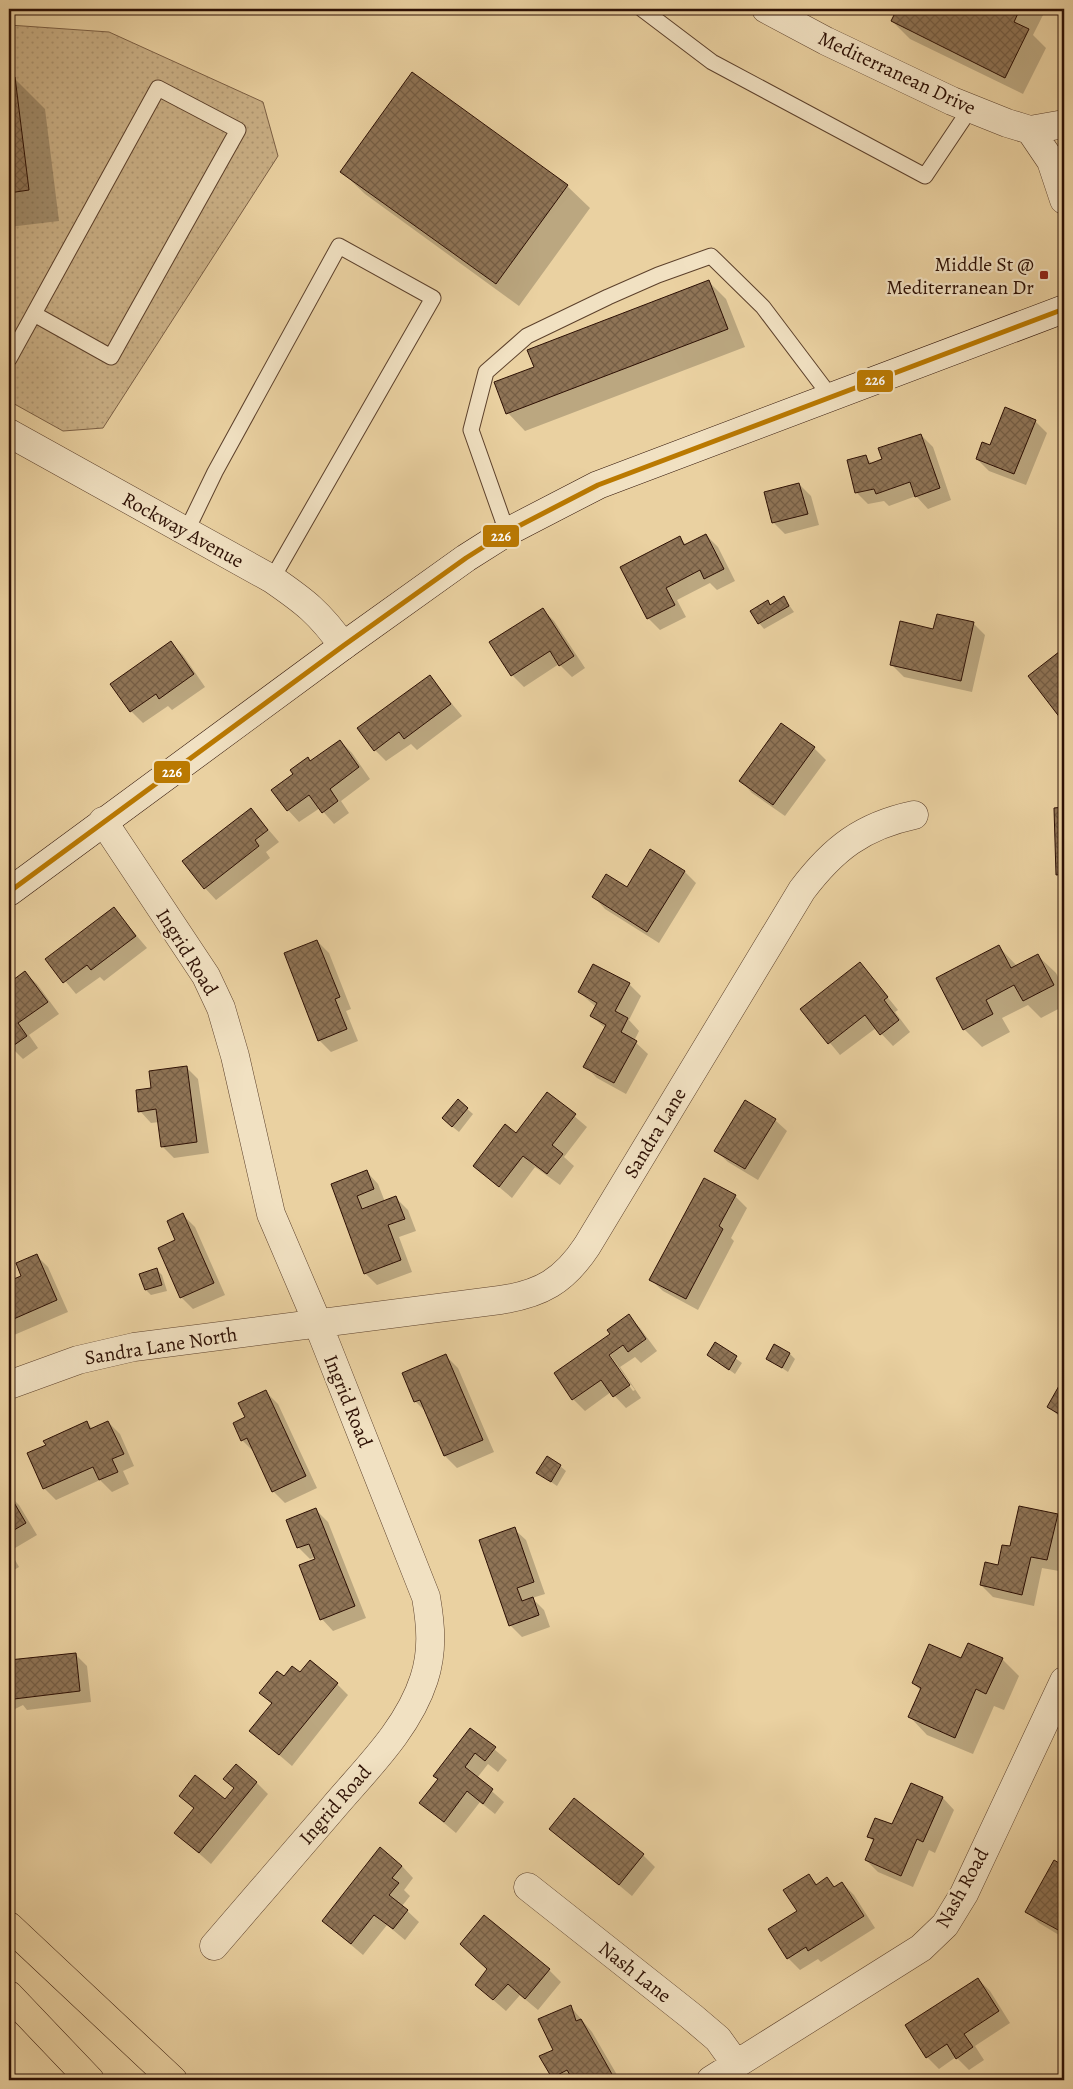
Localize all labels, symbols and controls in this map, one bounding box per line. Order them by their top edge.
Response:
street label: Mediterranean Drive [814,25,980,121]
place label: Middle St @ Mediterranean Dr [886,251,1034,301]
marker: Middle St @ Mediterranean Dr [1038,269,1050,281]
line badge: 226 [856,369,894,393]
text: 226 [865,371,885,390]
street label: Rockway Avenue [117,485,249,575]
line badge: 226 [482,524,520,548]
text: 226 [491,527,511,546]
line badge: 226 [153,760,191,784]
text: 226 [162,763,182,782]
street label: Ingrid Road [150,903,224,1001]
street label: Sandra Lane [617,1083,693,1183]
street label: Sandra Lane North [83,1321,240,1371]
street label: Ingrid Road [317,1351,379,1452]
street label: Ingrid Road [293,1759,377,1851]
street label: Nash Road [929,1843,995,1933]
street label: Nash Lane [593,1935,677,2009]

